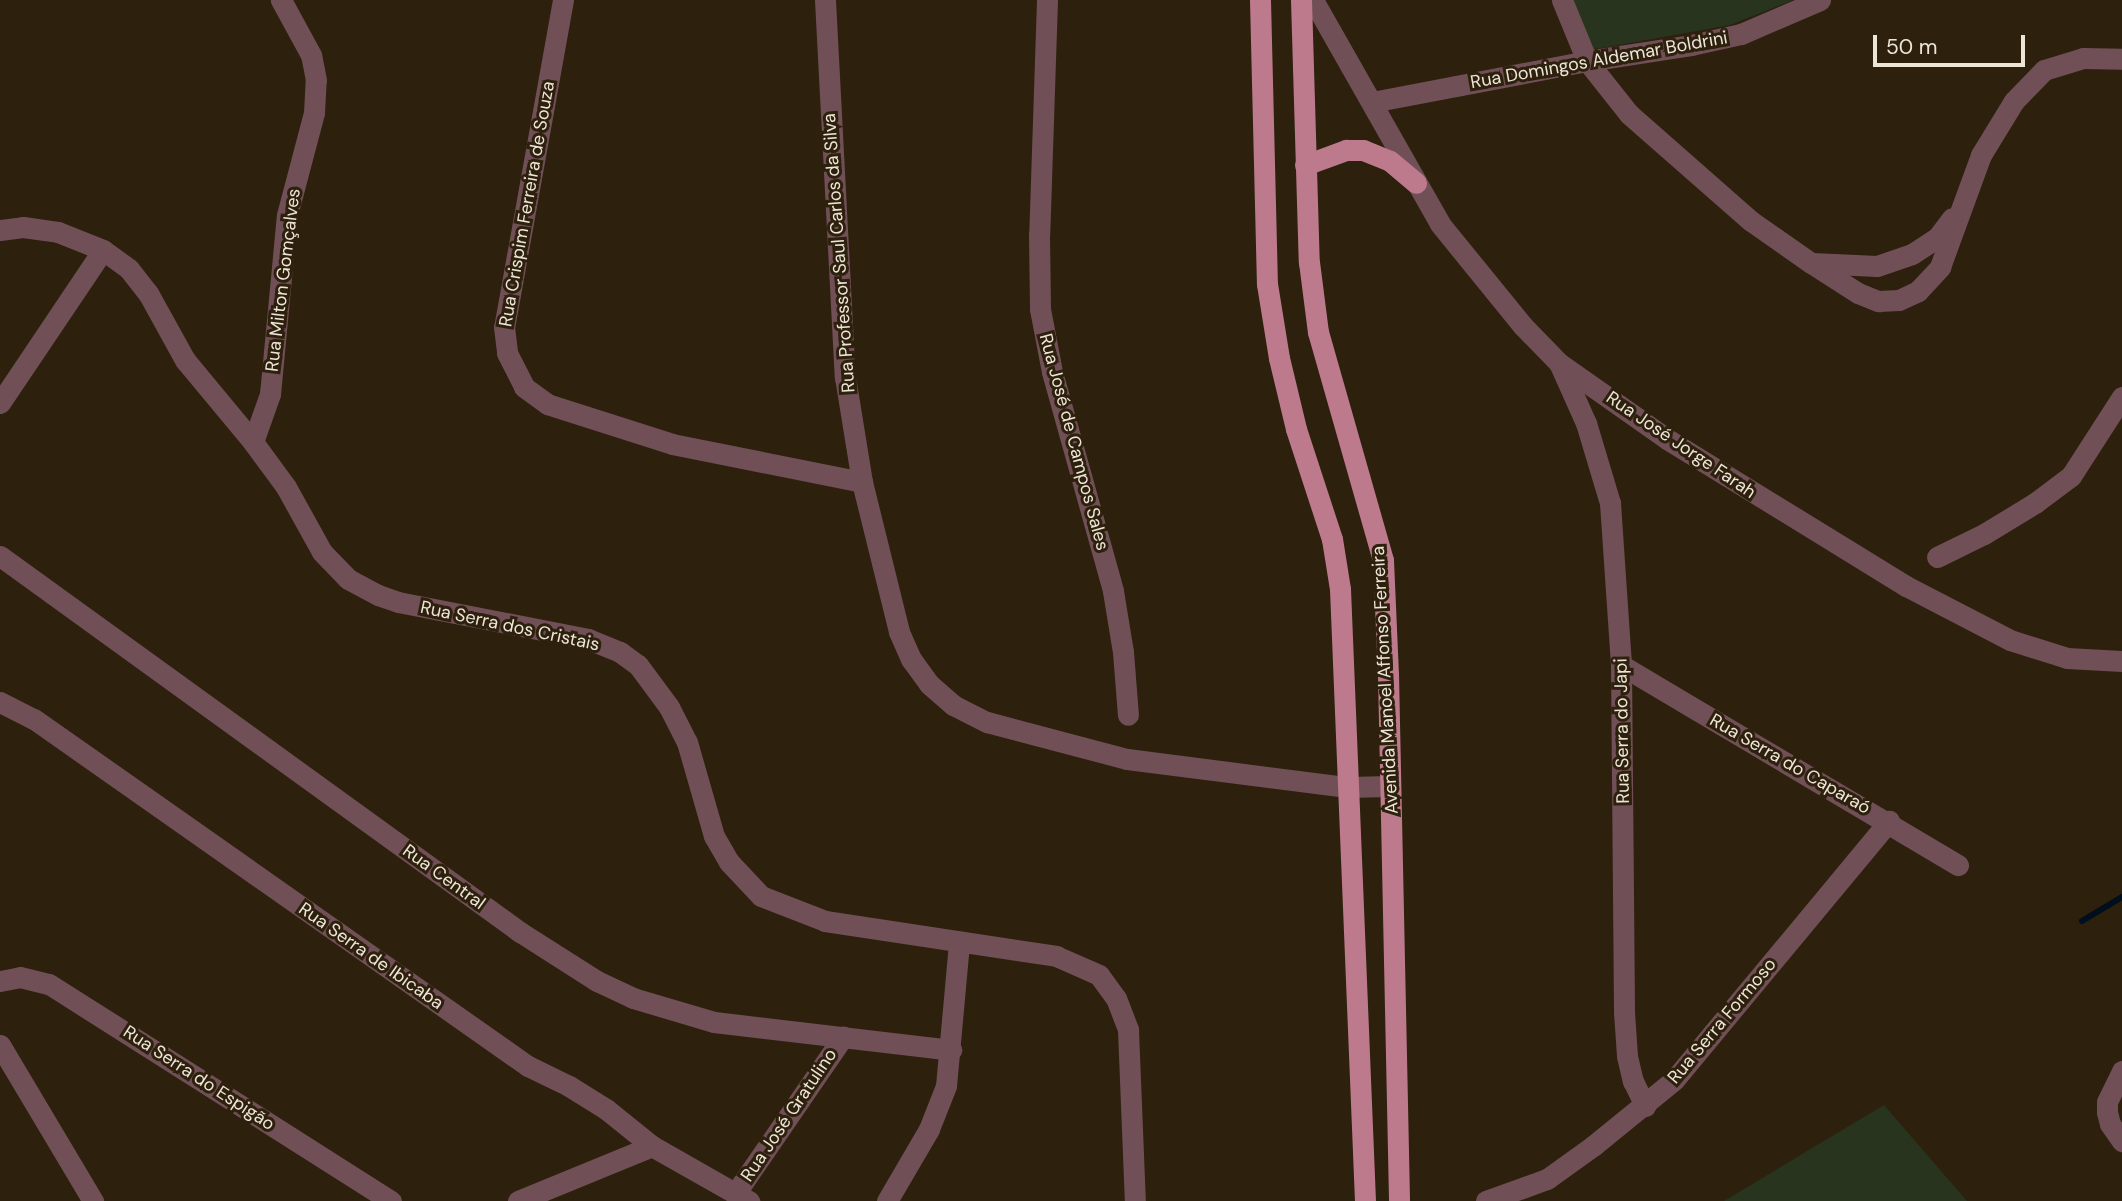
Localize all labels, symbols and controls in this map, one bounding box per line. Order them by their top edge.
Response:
scale bar [1877,21,2029,65]
street label: Rua Domingos Aldemar Boldrini [1469,27,1729,93]
text: 50 m [1886,33,1937,61]
street label: Rua Crispim Ferreira de Souza [495,80,559,328]
street label: Rua Professor Saul Carlos da Silva [818,113,860,393]
street label: Rua Milton Gomçalves [261,187,305,373]
street label: Rua José de Campos Sales [1035,331,1113,553]
street label: Rua José Jorge Farah [1602,387,1760,503]
street label: Avenida Manoel Affonso Ferreira [1367,545,1403,815]
street label: Rua Serra dos Cristais [418,596,602,656]
street label: Rua Serra do Japi [1610,658,1634,804]
street label: Rua Serra do Caparaó [1706,709,1874,819]
street label: Rua Central [399,840,489,914]
street label: Rua Serra de Ibicaba [295,898,447,1014]
street label: Rua Serra Formoso [1663,954,1781,1088]
street label: Rua Serra do Espigão [119,1021,279,1135]
street label: Rua José Gratulino [736,1044,842,1186]

